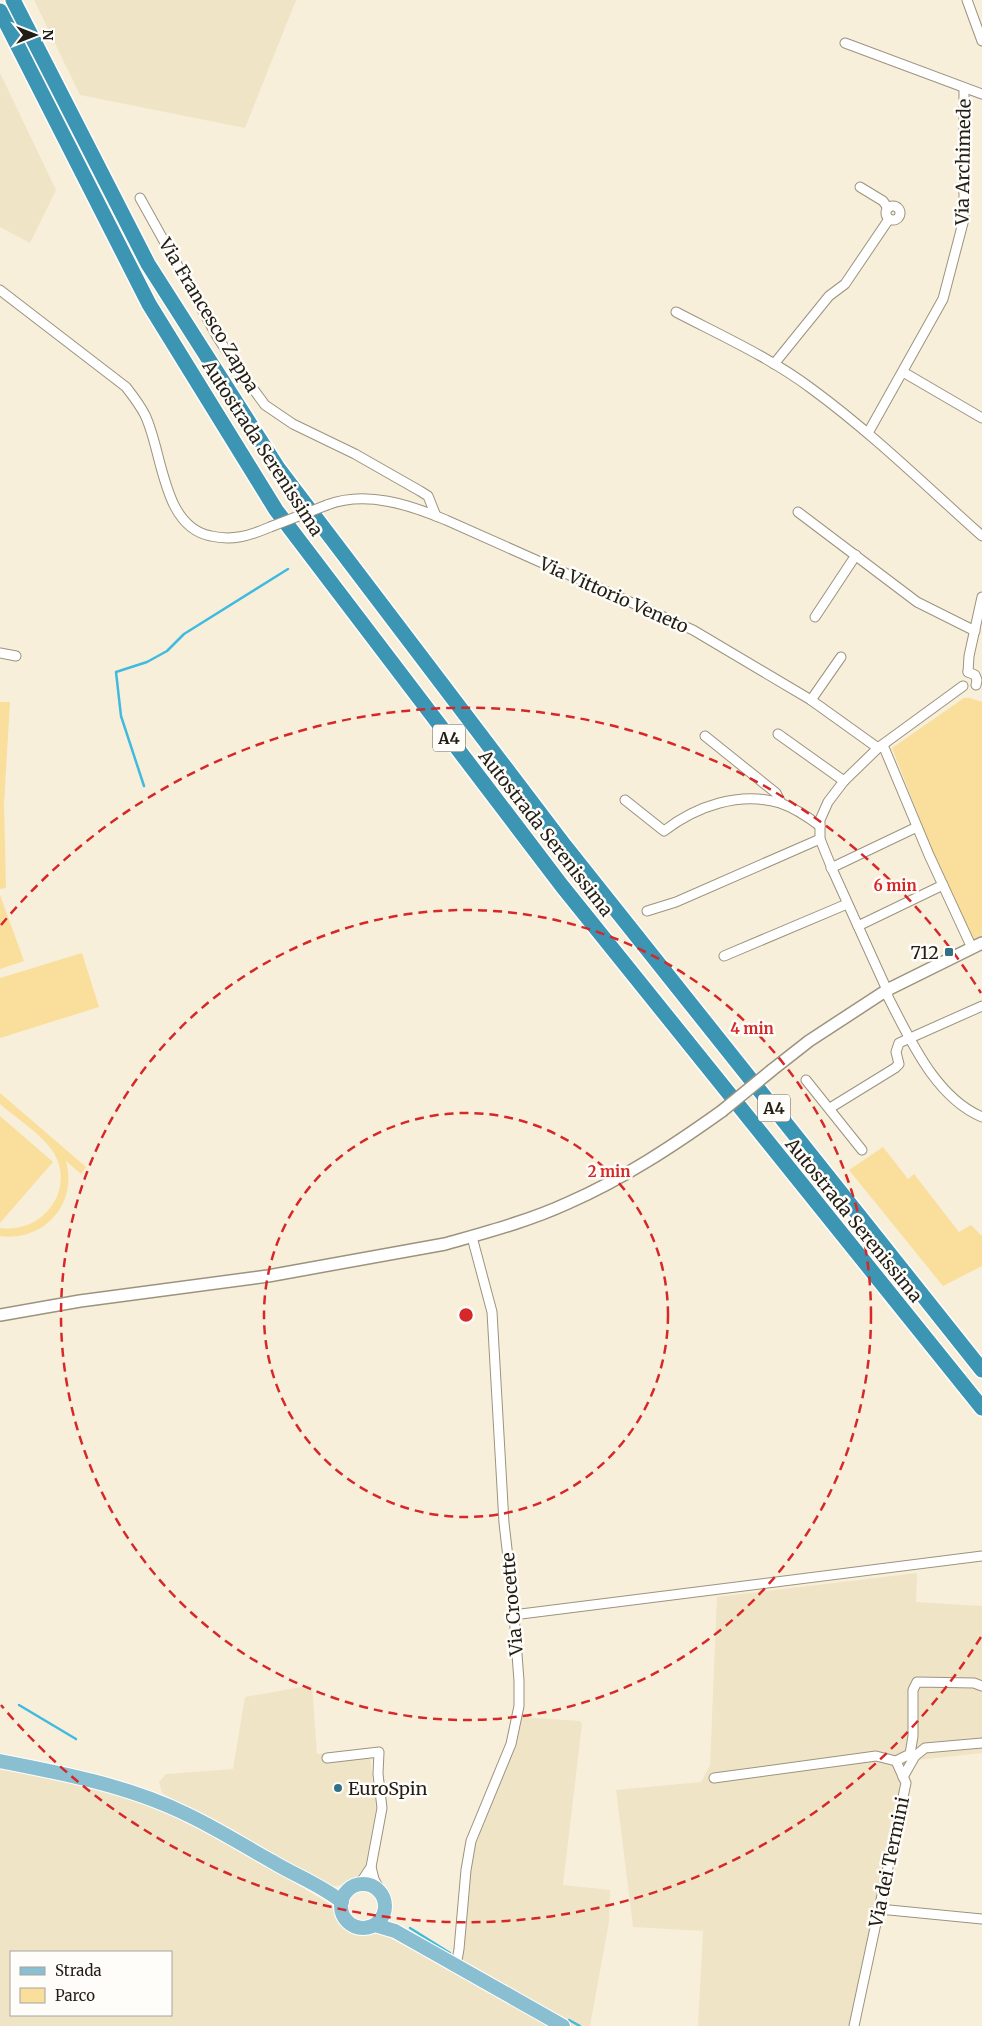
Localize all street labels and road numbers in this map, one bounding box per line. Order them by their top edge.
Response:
street label: Via Archimede [950,99,976,226]
street label: Via Francesco Zappa [153,233,264,397]
street label: Autostrada Serenissima [197,355,329,541]
street label: Via Vittorio Veneto [535,551,692,638]
road number: A4 [433,724,465,751]
street label: Autostrada Serenissima [473,744,618,921]
road number: A4 [758,1094,790,1122]
street label: Autostrada Serenissima [780,1132,928,1307]
street label: Via Crocette [496,1552,528,1657]
street label: Via dei Termini [864,1794,914,1930]

